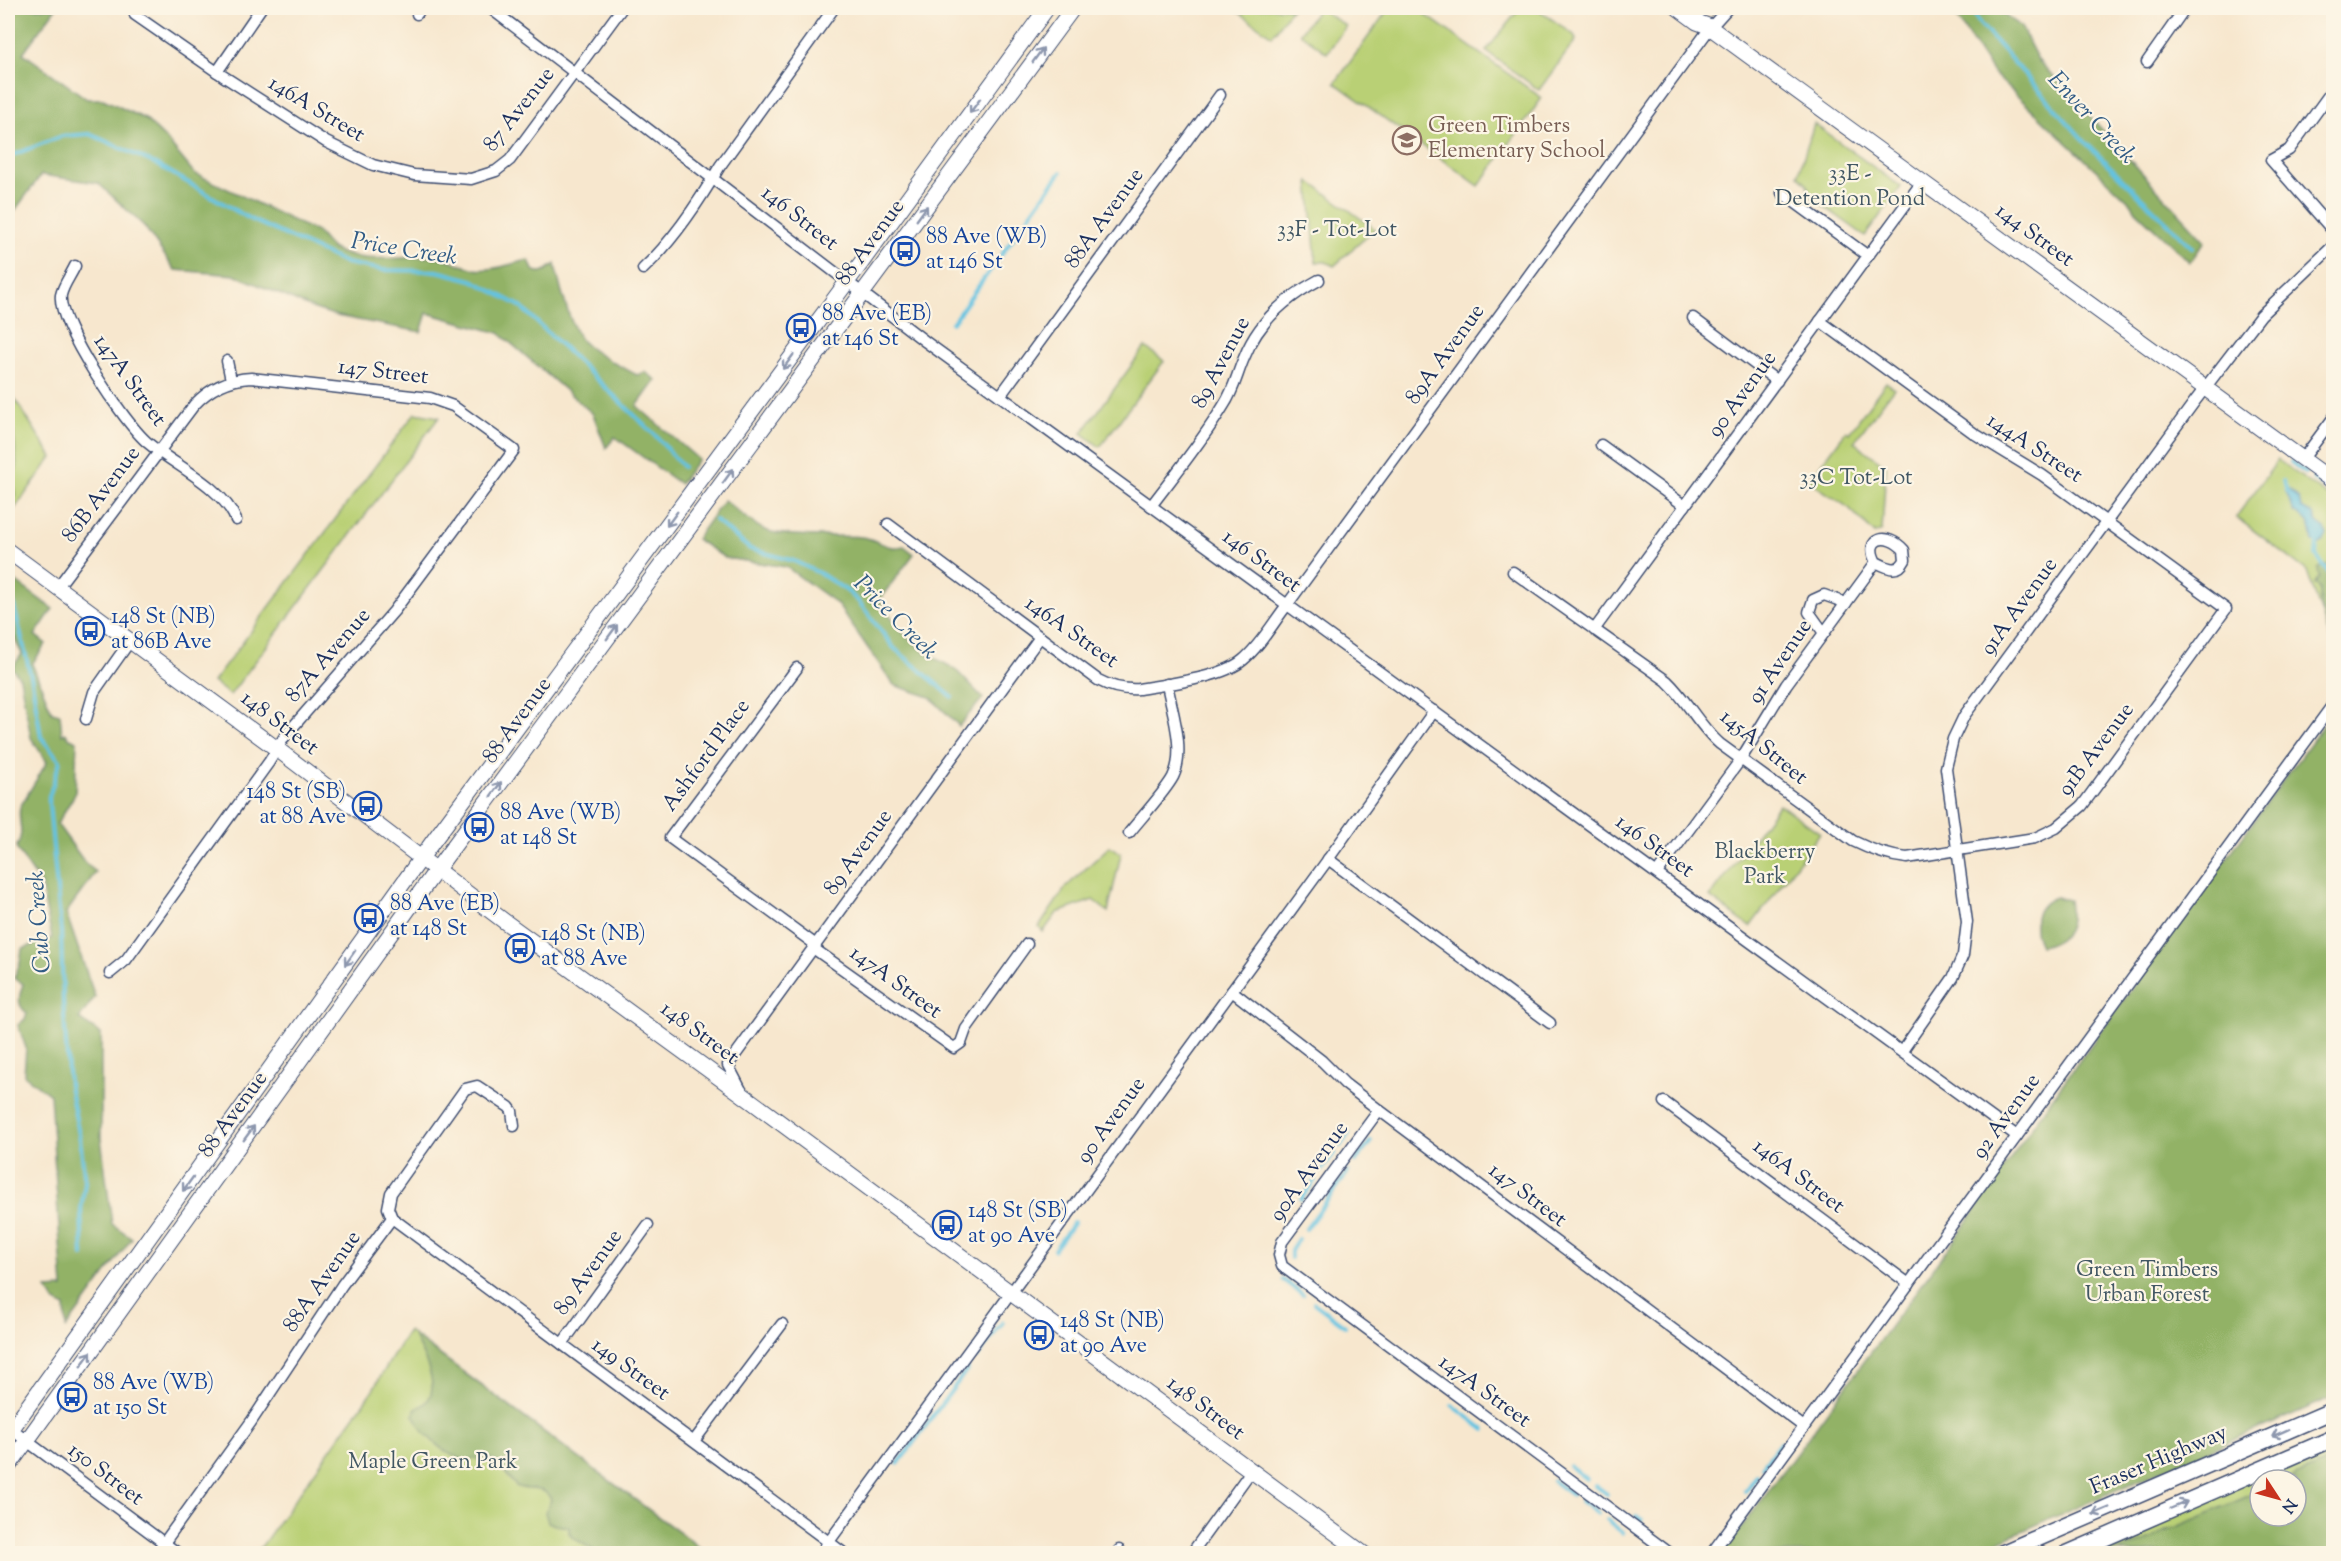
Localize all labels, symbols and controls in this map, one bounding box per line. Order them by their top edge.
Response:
one-way arrow [1031,48,1044,64]
street label: 87 Avenue [477,61,563,159]
water label: Enver Creek [2039,64,2143,172]
street label: 146A Street [261,68,371,152]
one-way arrow [969,97,981,113]
place label: Green Timbers Elementary School [1428,111,1605,168]
school or university icon: Green Timbers Elementary School [1391,124,1423,156]
park label: 33E - Detention Pond [1775,159,1925,216]
street label: 88A Avenue [1057,162,1153,276]
street label: 146 Street [753,178,845,260]
street label: 88 Avenue [829,193,913,293]
street label: 144 Street [1988,196,2081,276]
one-way arrow [916,205,928,221]
park label: 33F - Tot-Lot [1277,215,1397,247]
place label: 88 Ave (WB) at 146 St [926,222,1047,279]
water label: Price Creek [348,225,460,275]
bus stop icon: 88 Ave (WB) at 146 St [889,235,921,267]
street label: 89A Avenue [1398,298,1494,412]
place label: 88 Ave (EB) at 146 St [822,299,932,356]
street label: 89 Avenue [1184,311,1260,415]
bus stop icon: 88 Ave (EB) at 146 St [785,312,817,344]
street label: 147A Street [84,328,174,434]
street label: 90 Avenue [1701,345,1785,445]
street label: 147 Street [336,352,431,394]
one-way arrow [781,354,794,370]
street label: 144A Street [1980,406,2089,492]
street label: 86B Avenue [55,440,149,550]
park label: 33C Tot-Lot [1799,463,1913,495]
one-way arrow [722,468,734,484]
one-way arrow [665,510,678,526]
street label: 146 Street [1215,522,1308,602]
street label: 91A Avenue [1973,551,2067,663]
water label: Price Creek [845,568,945,668]
street label: 146A Street [1017,589,1125,677]
place label: 148 St (NB) at 86B Ave [111,602,216,659]
street label: 87A Avenue [279,602,379,710]
street label: 91 Avenue [1741,613,1821,711]
bus stop icon: 148 St (NB) at 86B Ave [74,615,106,647]
one-way arrow [606,625,618,641]
street label: 88 Avenue [476,671,560,771]
street label: 148 Street [233,684,325,764]
street label: Ashford Place [655,693,759,819]
street label: 91B Avenue [2051,696,2143,804]
street label: 145A Street [1712,702,1814,794]
place label: 148 St (SB) at 88 Ave [246,777,346,834]
one-way arrow [490,782,502,798]
bus stop icon: 148 St (SB) at 88 Ave [351,790,383,822]
place label: 88 Ave (WB) at 148 St [500,798,621,855]
street label: 89 Avenue [817,803,901,903]
street label: 146 Street [1608,807,1701,887]
bus stop icon: 88 Ave (WB) at 148 St [463,811,495,843]
park label: Blackberry Park [1714,837,1816,894]
water label: Cub Creek [19,869,61,974]
place label: 88 Ave (EB) at 148 St [390,889,500,946]
bus stop icon: 88 Ave (EB) at 148 St [353,902,385,934]
place label: 148 St (NB) at 88 Ave [541,919,646,976]
bus stop icon: 148 St (NB) at 88 Ave [504,932,536,964]
street label: 147A Street [842,938,948,1028]
one-way arrow [344,949,356,965]
street label: 148 Street [653,994,746,1074]
street label: 88 Avenue [192,1065,276,1165]
street label: 92 Avenue [1965,1067,2049,1167]
street label: 90 Avenue [1070,1071,1154,1171]
street label: 90A Avenue [1263,1115,1357,1229]
one-way arrow [243,1125,255,1141]
street label: 146A Street [1745,1132,1851,1223]
street label: 147 Street [1481,1156,1573,1236]
one-way arrow [182,1176,194,1192]
place label: 148 St (SB) at 90 Ave [968,1196,1068,1253]
bus stop icon: 148 St (SB) at 90 Ave [931,1209,963,1241]
street label: 89 Avenue [547,1223,631,1323]
street label: 88A Avenue [276,1225,370,1339]
park label: Green Timbers Urban Forest [2076,1255,2218,1312]
place label: 148 St (NB) at 90 Ave [1060,1306,1165,1363]
bus stop icon: 148 St (NB) at 90 Ave [1023,1319,1055,1351]
street label: 149 Street [584,1330,676,1410]
street label: 147A Street [1431,1347,1537,1437]
one-way arrow [80,1351,92,1368]
place label: 88 Ave (WB) at 150 St [93,1368,214,1425]
street label: 148 Street [1159,1369,1251,1449]
bus stop icon: 88 Ave (WB) at 150 St [56,1381,88,1413]
street label: Fraser Highway [2085,1418,2233,1504]
one-way arrow [2271,1428,2290,1439]
street label: 150 Street [60,1436,150,1515]
park label: Maple Green Park [348,1447,518,1479]
north arrow [2248,1468,2308,1528]
text: N [2275,1493,2301,1517]
one-way arrow [2169,1499,2188,1510]
one-way arrow [2092,1506,2110,1517]

